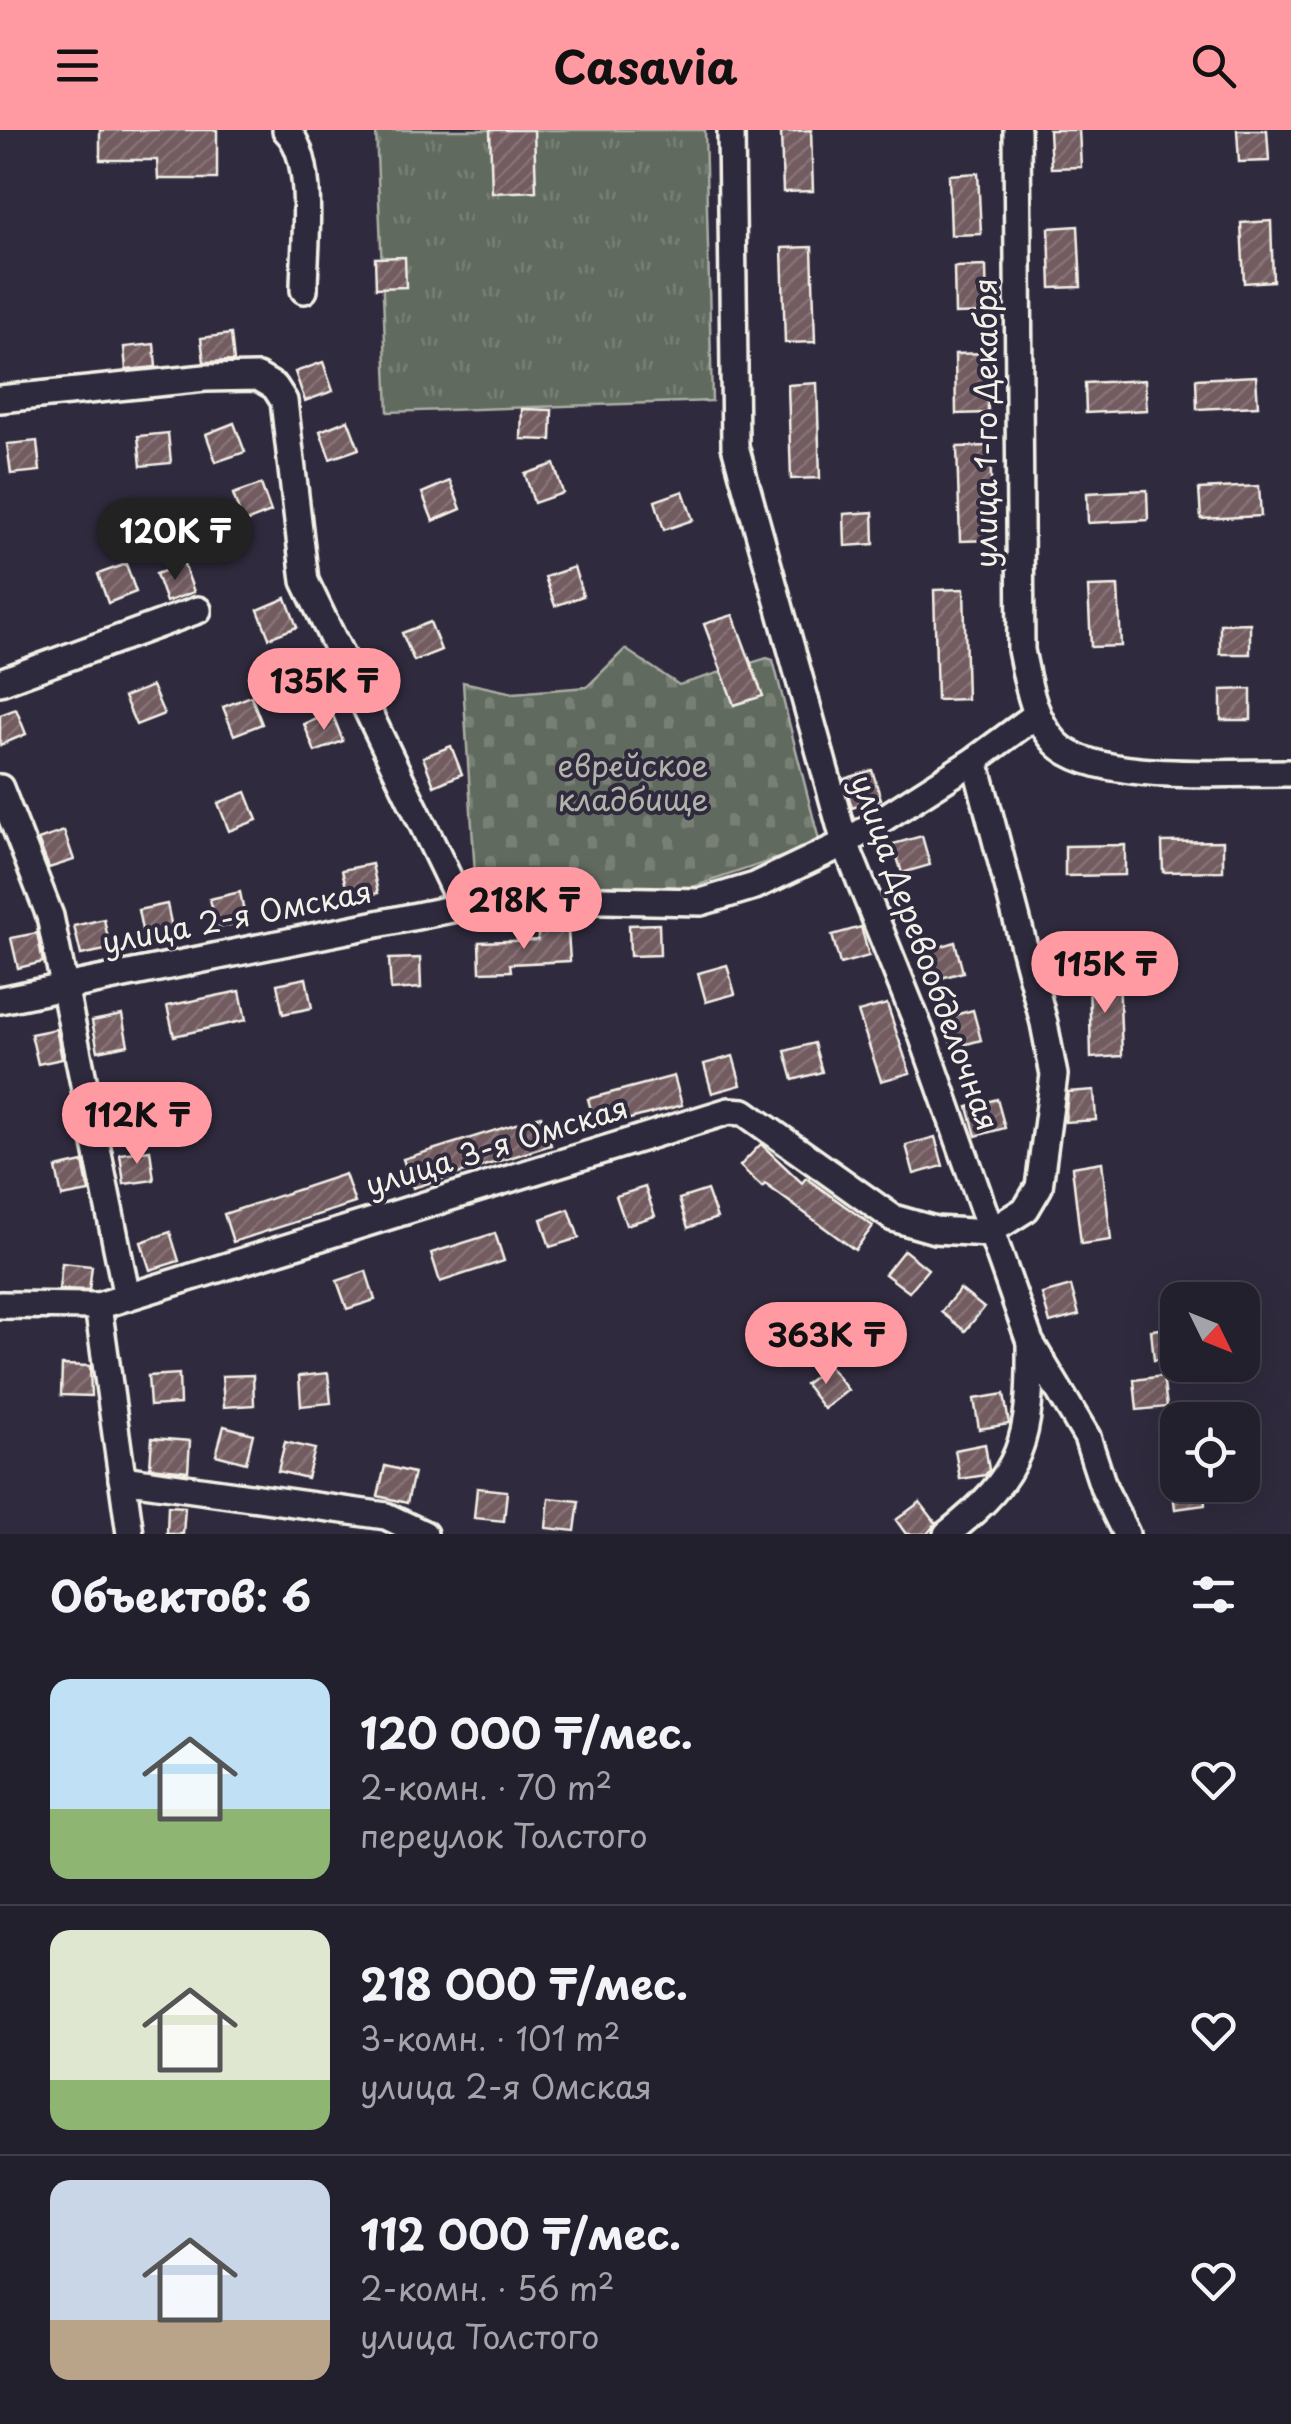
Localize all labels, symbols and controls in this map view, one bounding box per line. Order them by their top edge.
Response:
text: Casavia [553,31,738,99]
icon: menu [50,38,105,93]
icon: search [1186,38,1241,93]
street label: улица 1-го Декабря [962,278,1007,568]
pin: 120K ₸ [94,498,256,583]
text: 120K ₸ [119,506,231,554]
pin: 135K ₸ [243,648,405,733]
text: 135K ₸ [270,656,378,704]
park label: еврейское кладбище [558,742,708,821]
street label: улица Деревообделочная [841,768,1012,1137]
street label: улица 2-я Омская [98,867,375,964]
pin: 218K ₸ [443,867,605,952]
text: 218K ₸ [468,875,580,923]
pin: 115K ₸ [1024,931,1186,1016]
text: 115K ₸ [1053,939,1157,987]
pin: 112K ₸ [56,1082,218,1167]
street label: улица 3-я Омская [359,1083,633,1206]
text: 112K ₸ [84,1090,190,1138]
north arrow [1160,1282,1260,1382]
map controls [1160,1282,1260,1502]
pin: 363K ₸ [745,1302,907,1387]
text: 363K ₸ [767,1310,885,1358]
button: locate [1160,1402,1260,1502]
text: Объектов: 6 [50,1563,311,1626]
icon: filters [1186,1567,1241,1622]
text: 120 000 ₸/мес. [360,1700,693,1763]
icon: home [130,1719,250,1839]
icon: heart [1186,1752,1241,1807]
text: 2-комн. · 70 m² [360,1763,612,1811]
text: переулок Толстого [360,1811,648,1859]
text: 218 000 ₸/мес. [360,1951,688,2014]
icon: home [130,1970,250,2090]
icon: heart [1186,2003,1241,2058]
text: 3-комн. · 101 m² [360,2014,620,2062]
text: улица 2-я Омская [360,2062,652,2110]
text: 112 000 ₸/мес. [360,2201,681,2264]
icon: home [130,2220,250,2340]
icon: heart [1186,2253,1241,2308]
text: 2-комн. · 56 m² [360,2264,614,2312]
text: улица Толстого [360,2312,599,2360]

